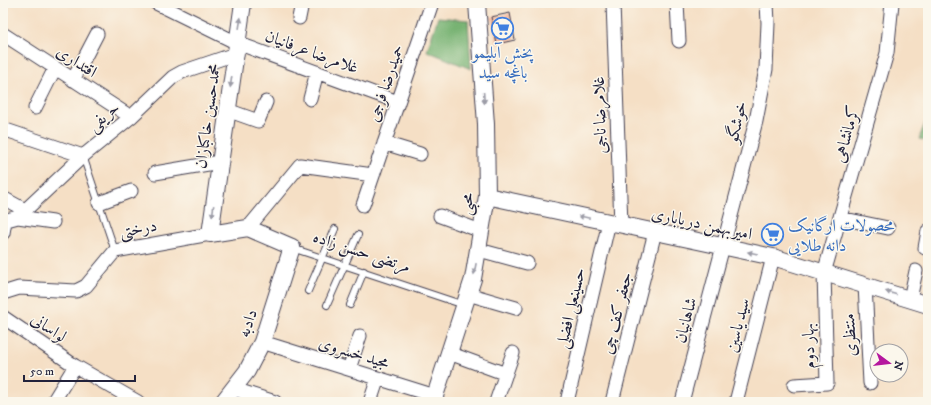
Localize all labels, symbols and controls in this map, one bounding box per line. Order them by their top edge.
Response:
supermarket icon: پخش آبلیمو باغچه سید [490,15,516,41]
one-way arrow [237,17,243,29]
street label: غلامرضا عرفانیان [262,25,361,79]
street label: اقتداری [52,41,101,83]
street label: حمیدرضا فرجی [362,42,409,125]
place label: پخش آبلیمو باغچه سید [470,42,534,84]
street label: محمدحسین خاکبازان [190,62,226,170]
one-way arrow [228,76,234,88]
street label: غلامرضا ناجی [588,76,612,154]
one-way arrow [481,92,488,104]
street label: حریفی [83,97,125,137]
street label: خوشگو [720,99,752,147]
street label: کرمانشاهی [828,103,866,165]
street label: محبی [455,191,481,217]
street label: امیربهمن دریاباری [649,203,755,245]
one-way arrow [210,205,216,217]
one-way arrow [578,213,590,219]
street label: درختی [117,215,159,243]
place label: محصولات ارگانیک دانه طلایی [788,215,895,257]
supermarket icon: محصولات ارگانیک دانه طلایی [760,222,786,248]
street label: مرتضی حسن زاده [310,226,413,279]
one-way arrow [746,249,759,255]
one-way arrow [472,263,478,275]
street label: حسینعلی افضلی [551,266,592,351]
street label: جعفر کف چی [596,270,638,357]
one-way arrow [884,290,896,296]
street label: شاهانیان [669,295,703,345]
street label: سید یاسین [721,296,755,355]
street label: دادبه [233,306,263,340]
street label: لواسانی [26,308,71,348]
street label: منتظری [838,313,862,357]
street label: بهار دوم [797,323,824,369]
street label: مجید خسروی [316,332,392,374]
north arrow [869,343,909,383]
scale bar [24,357,135,383]
text: N [890,359,906,372]
text: 50 m [30,364,54,379]

